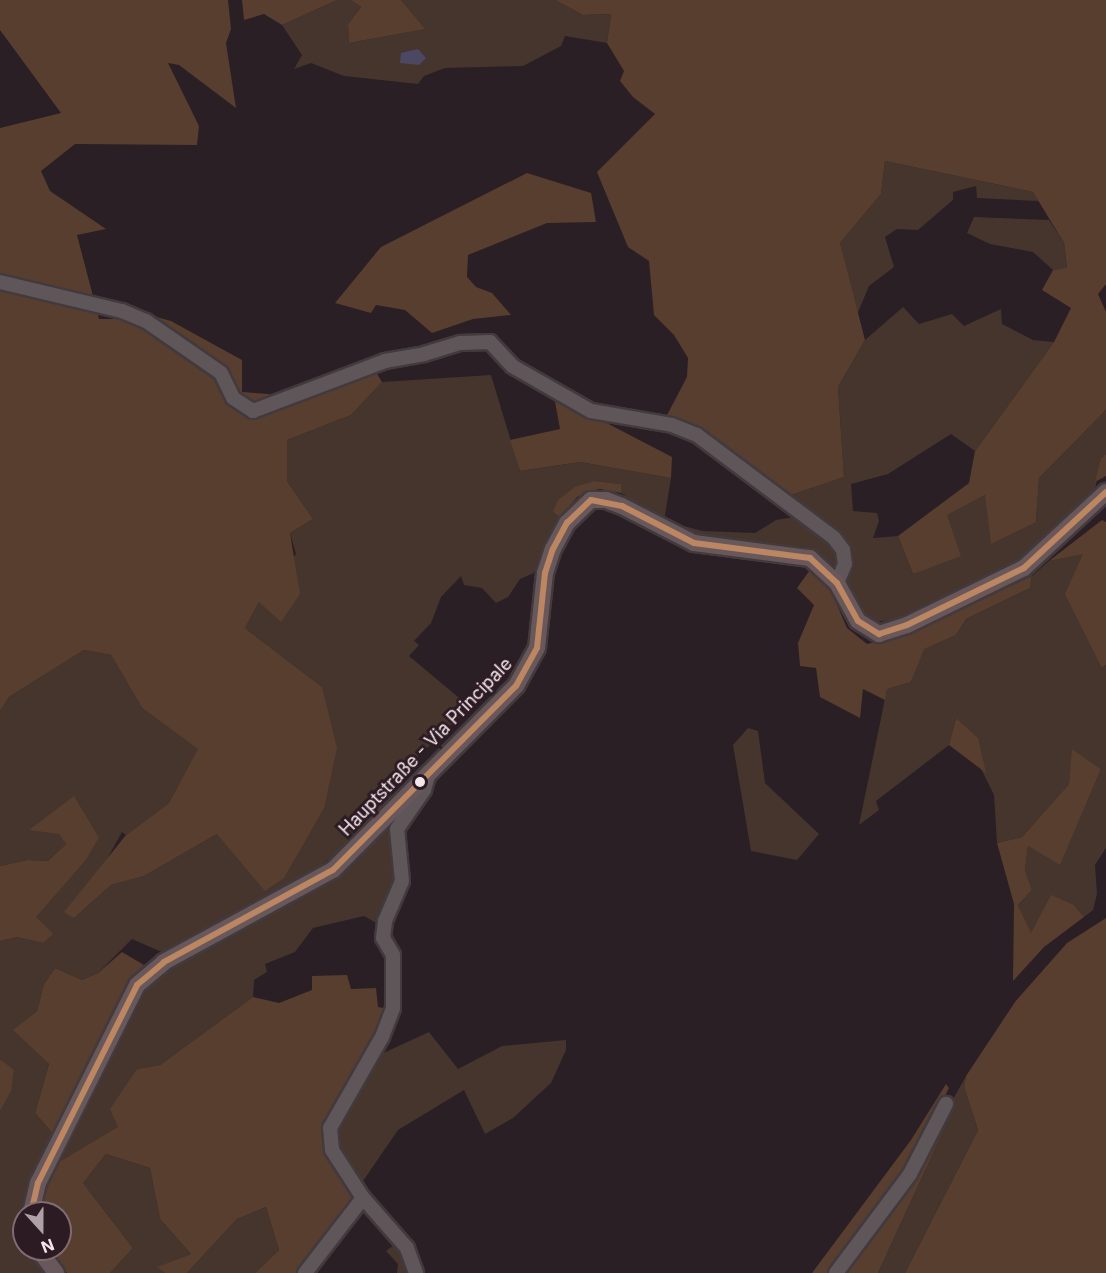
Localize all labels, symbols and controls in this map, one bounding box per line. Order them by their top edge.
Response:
street label: Hauptstraße - Via Principale [335,653,517,841]
unlabelled marker [414,776,426,788]
north arrow [12,1201,72,1261]
text: N [38,1234,57,1257]

